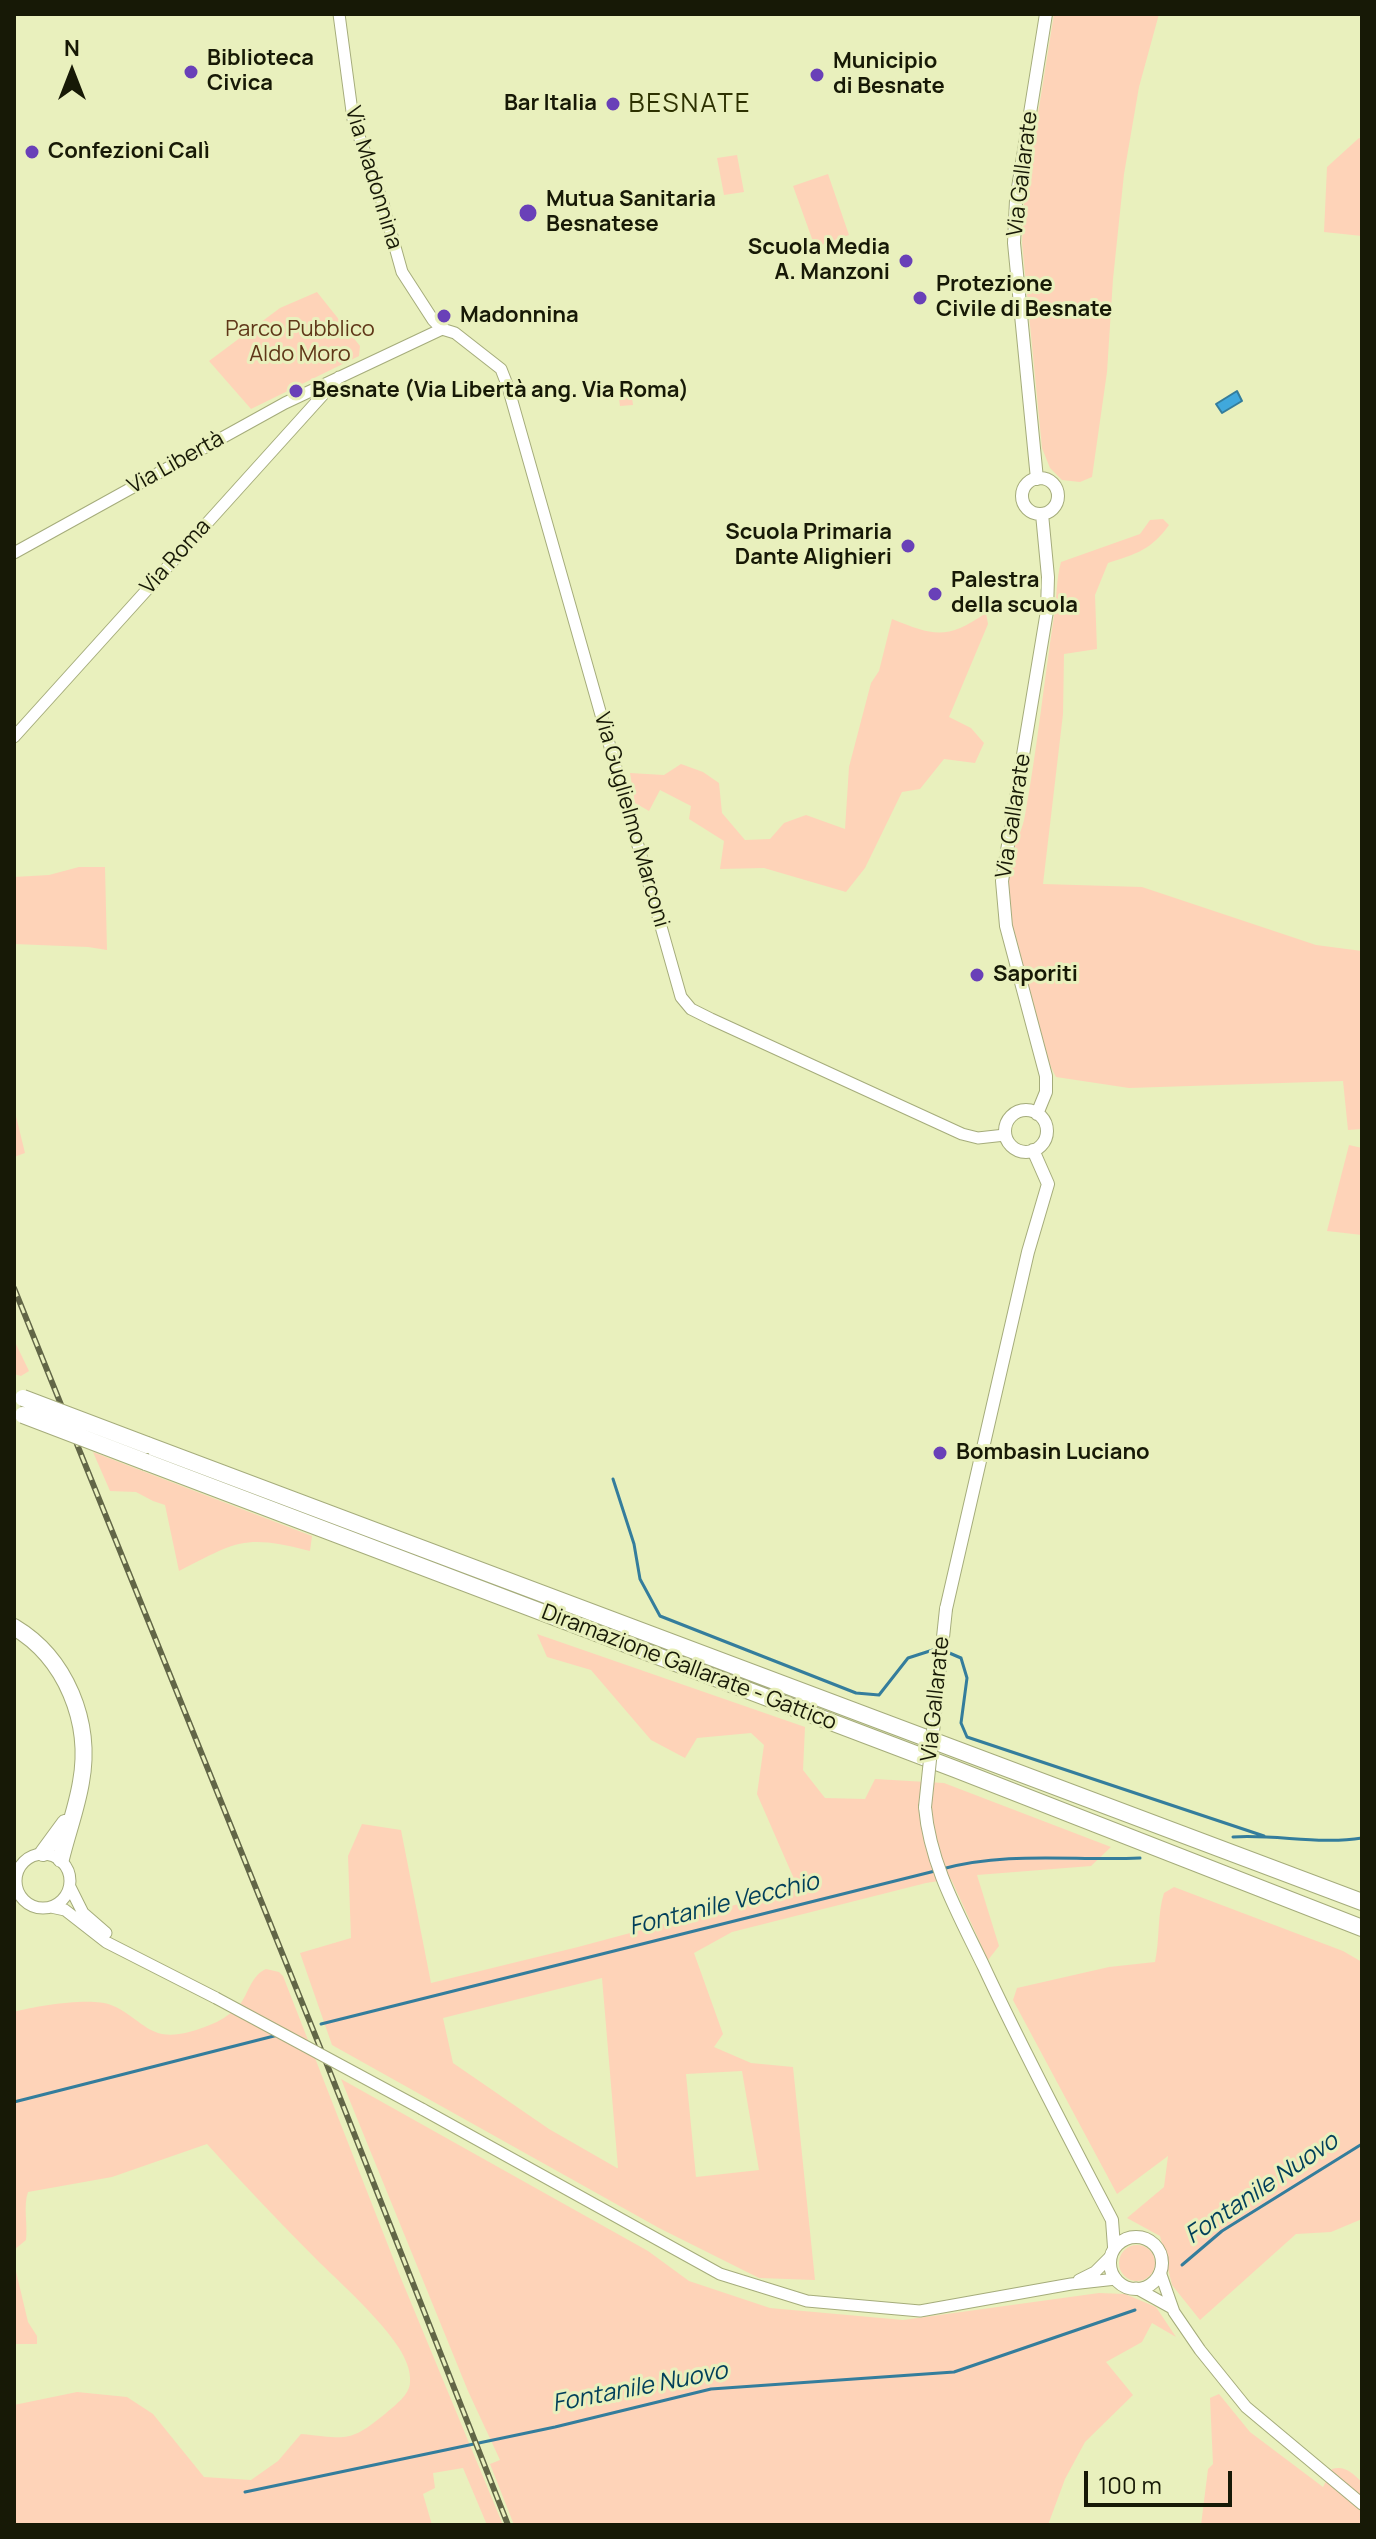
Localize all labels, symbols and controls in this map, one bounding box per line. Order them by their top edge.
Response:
north arrow [32,32,112,112]
text: N [64,33,80,63]
place label: Biblioteca Civica [207,46,314,98]
place label: Municipio di Besnate [833,49,945,100]
marker: Biblioteca Civica [182,63,200,81]
marker: Municipio di Besnate [808,66,826,84]
district label: BESNATE [628,89,752,121]
place label: Bar Italia [504,91,597,117]
marker: Bar Italia [604,95,622,113]
street label: Via Madonnina [339,103,407,253]
street label: Via Gallarate [1002,110,1044,238]
place label: Confezioni Calì [48,139,210,165]
marker: Confezioni Calì [23,143,41,161]
place label: Mutua Sanitaria Besnatese [546,187,716,238]
marker: Mutua Sanitaria Besnatese [517,202,539,224]
place label: Scuola Media A. Manzoni [748,235,890,286]
marker: Scuola Media A. Manzoni [897,252,915,270]
place label: Protezione Civile di Besnate [936,272,1112,324]
marker: Protezione Civile di Besnate [911,289,929,307]
place label: Madonnina [460,303,579,329]
marker: Madonnina [435,307,453,325]
park label: Parco Pubblico Aldo Moro [225,317,375,368]
place label: Besnate (Via Libertà ang. Via Roma) [312,378,689,404]
marker: Besnate (Via Libertà ang. Via Roma) [287,382,305,400]
street label: Via Libertà [123,426,229,500]
street label: Via Roma [135,514,217,600]
place label: Scuola Primaria Dante Alighieri [725,520,892,572]
marker: Scuola Primaria Dante Alighieri [899,537,917,555]
place label: Palestra della scuola [951,568,1078,620]
marker: Palestra della scuola [926,585,944,603]
street label: Via Guglielmo Marconi [588,710,674,930]
street label: Via Gallarate [991,752,1037,880]
place label: Saporiti [993,962,1078,988]
marker: Saporiti [968,966,986,984]
place label: Bombasin Luciano [956,1440,1150,1466]
marker: Bombasin Luciano [931,1444,949,1462]
street label: Diramazione Gallarate - Gattico [538,1599,840,1737]
street label: Via Gallarate [916,1635,956,1763]
water label: Fontanile Vecchio [626,1867,822,1943]
water label: Fontanile Nuovo [1180,2127,1344,2251]
water label: Fontanile Nuovo [550,2357,730,2419]
scale bar [1088,2455,1236,2505]
text: 100 m [1098,2468,1162,2501]

